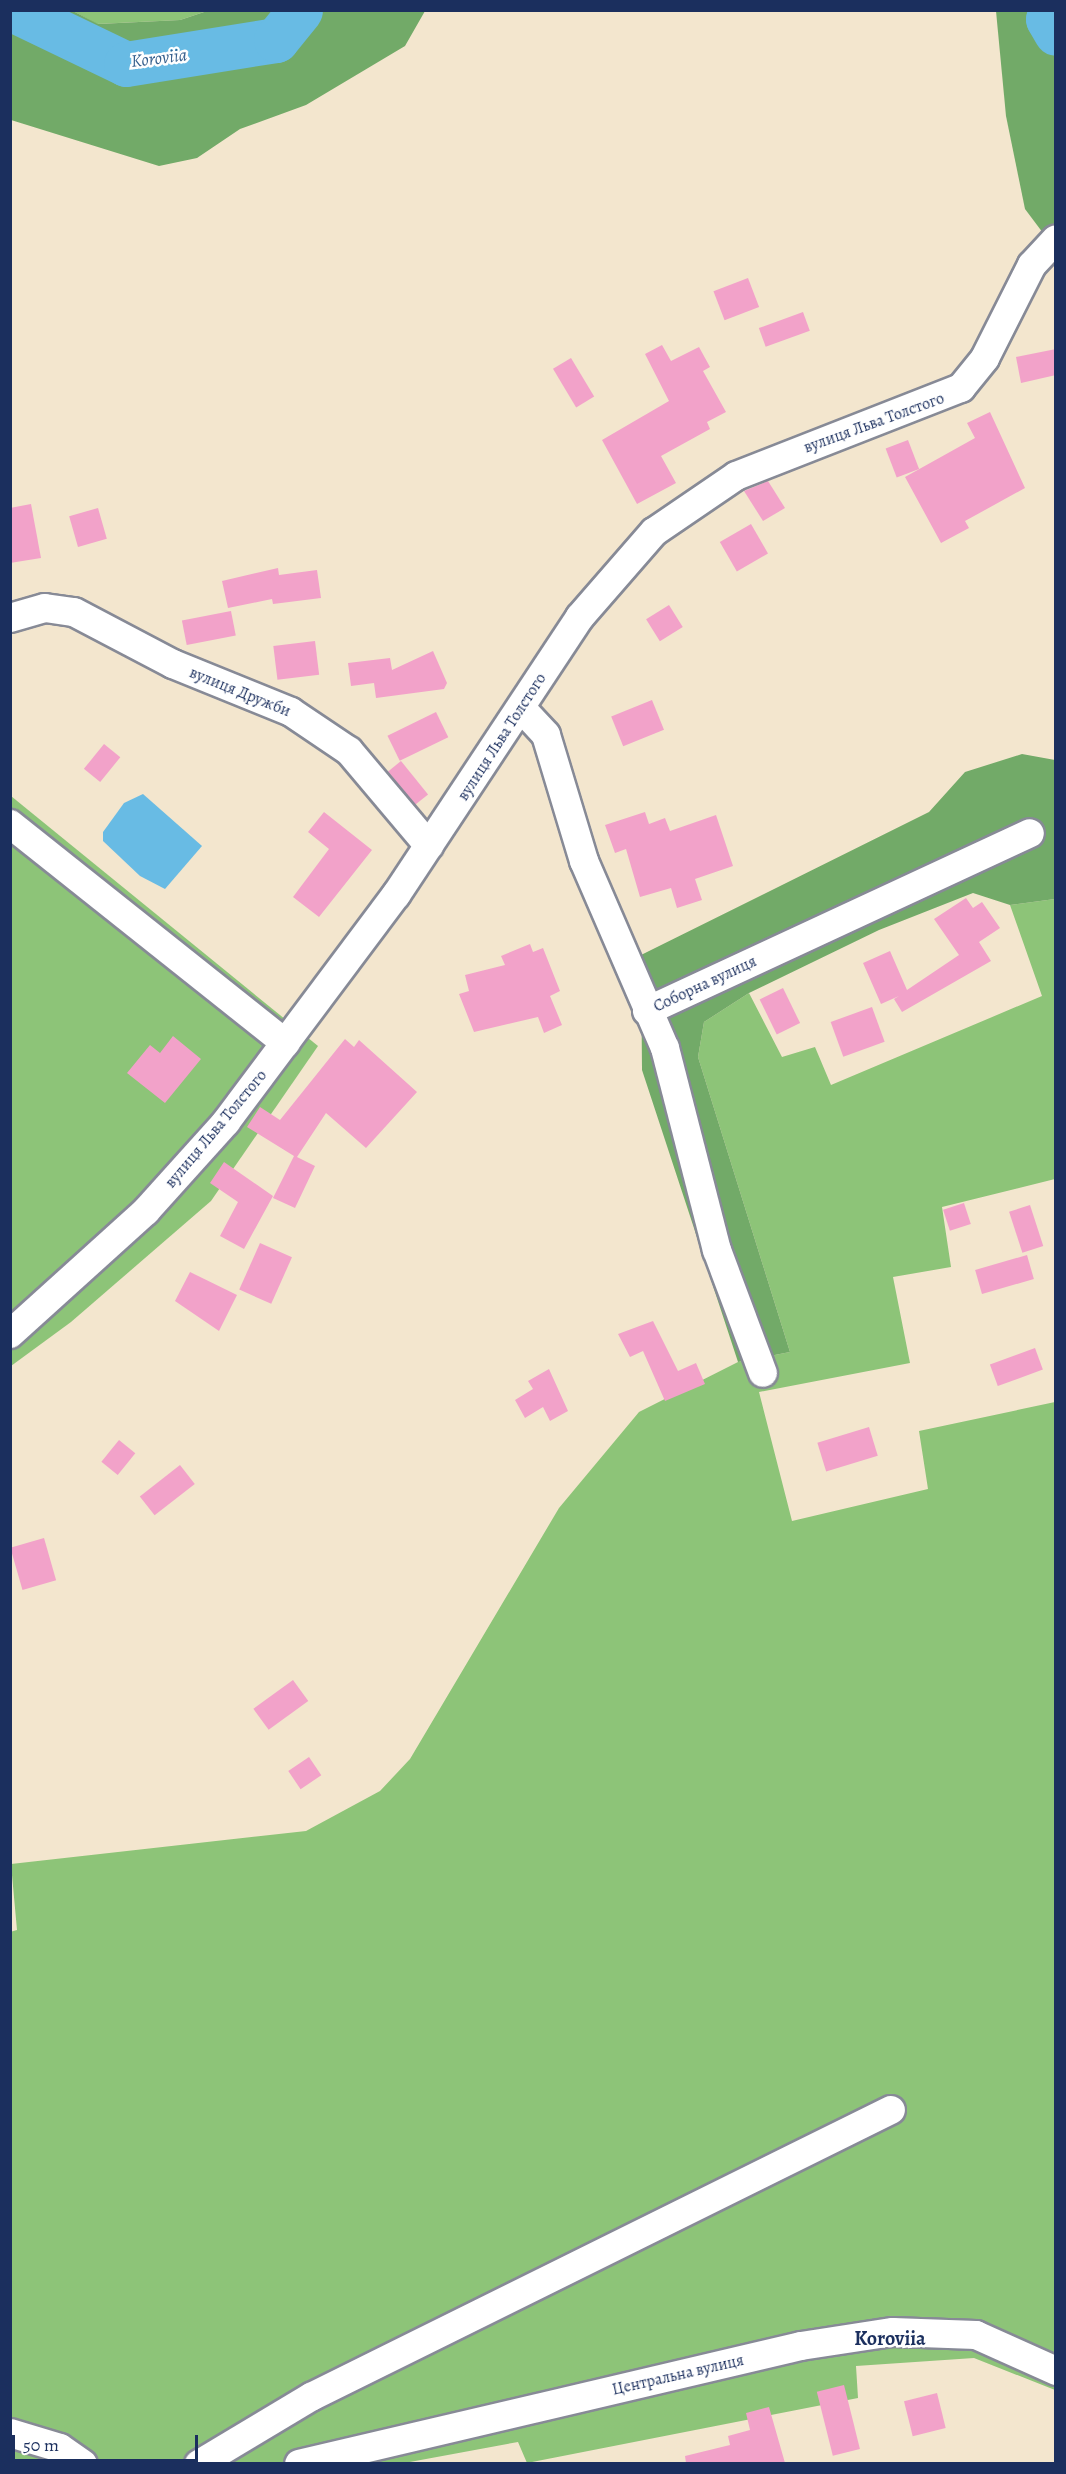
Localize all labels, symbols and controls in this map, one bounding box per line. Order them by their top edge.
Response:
water label: Koroviia [130,44,188,72]
street label: вулиця Льва Толстого [801,389,947,457]
street label: вулиця Дружби [187,663,293,721]
street label: вулиця Льва Толстого [454,670,550,804]
street label: Соборна вулиця [650,952,760,1016]
street label: вулиця Льва Толстого [161,1066,271,1192]
district label: Koroviia [854,2326,926,2350]
street label: Центральна вулиця [610,2351,746,2399]
scale bar [15,2423,201,2461]
text: 50 m [23,2433,59,2457]

